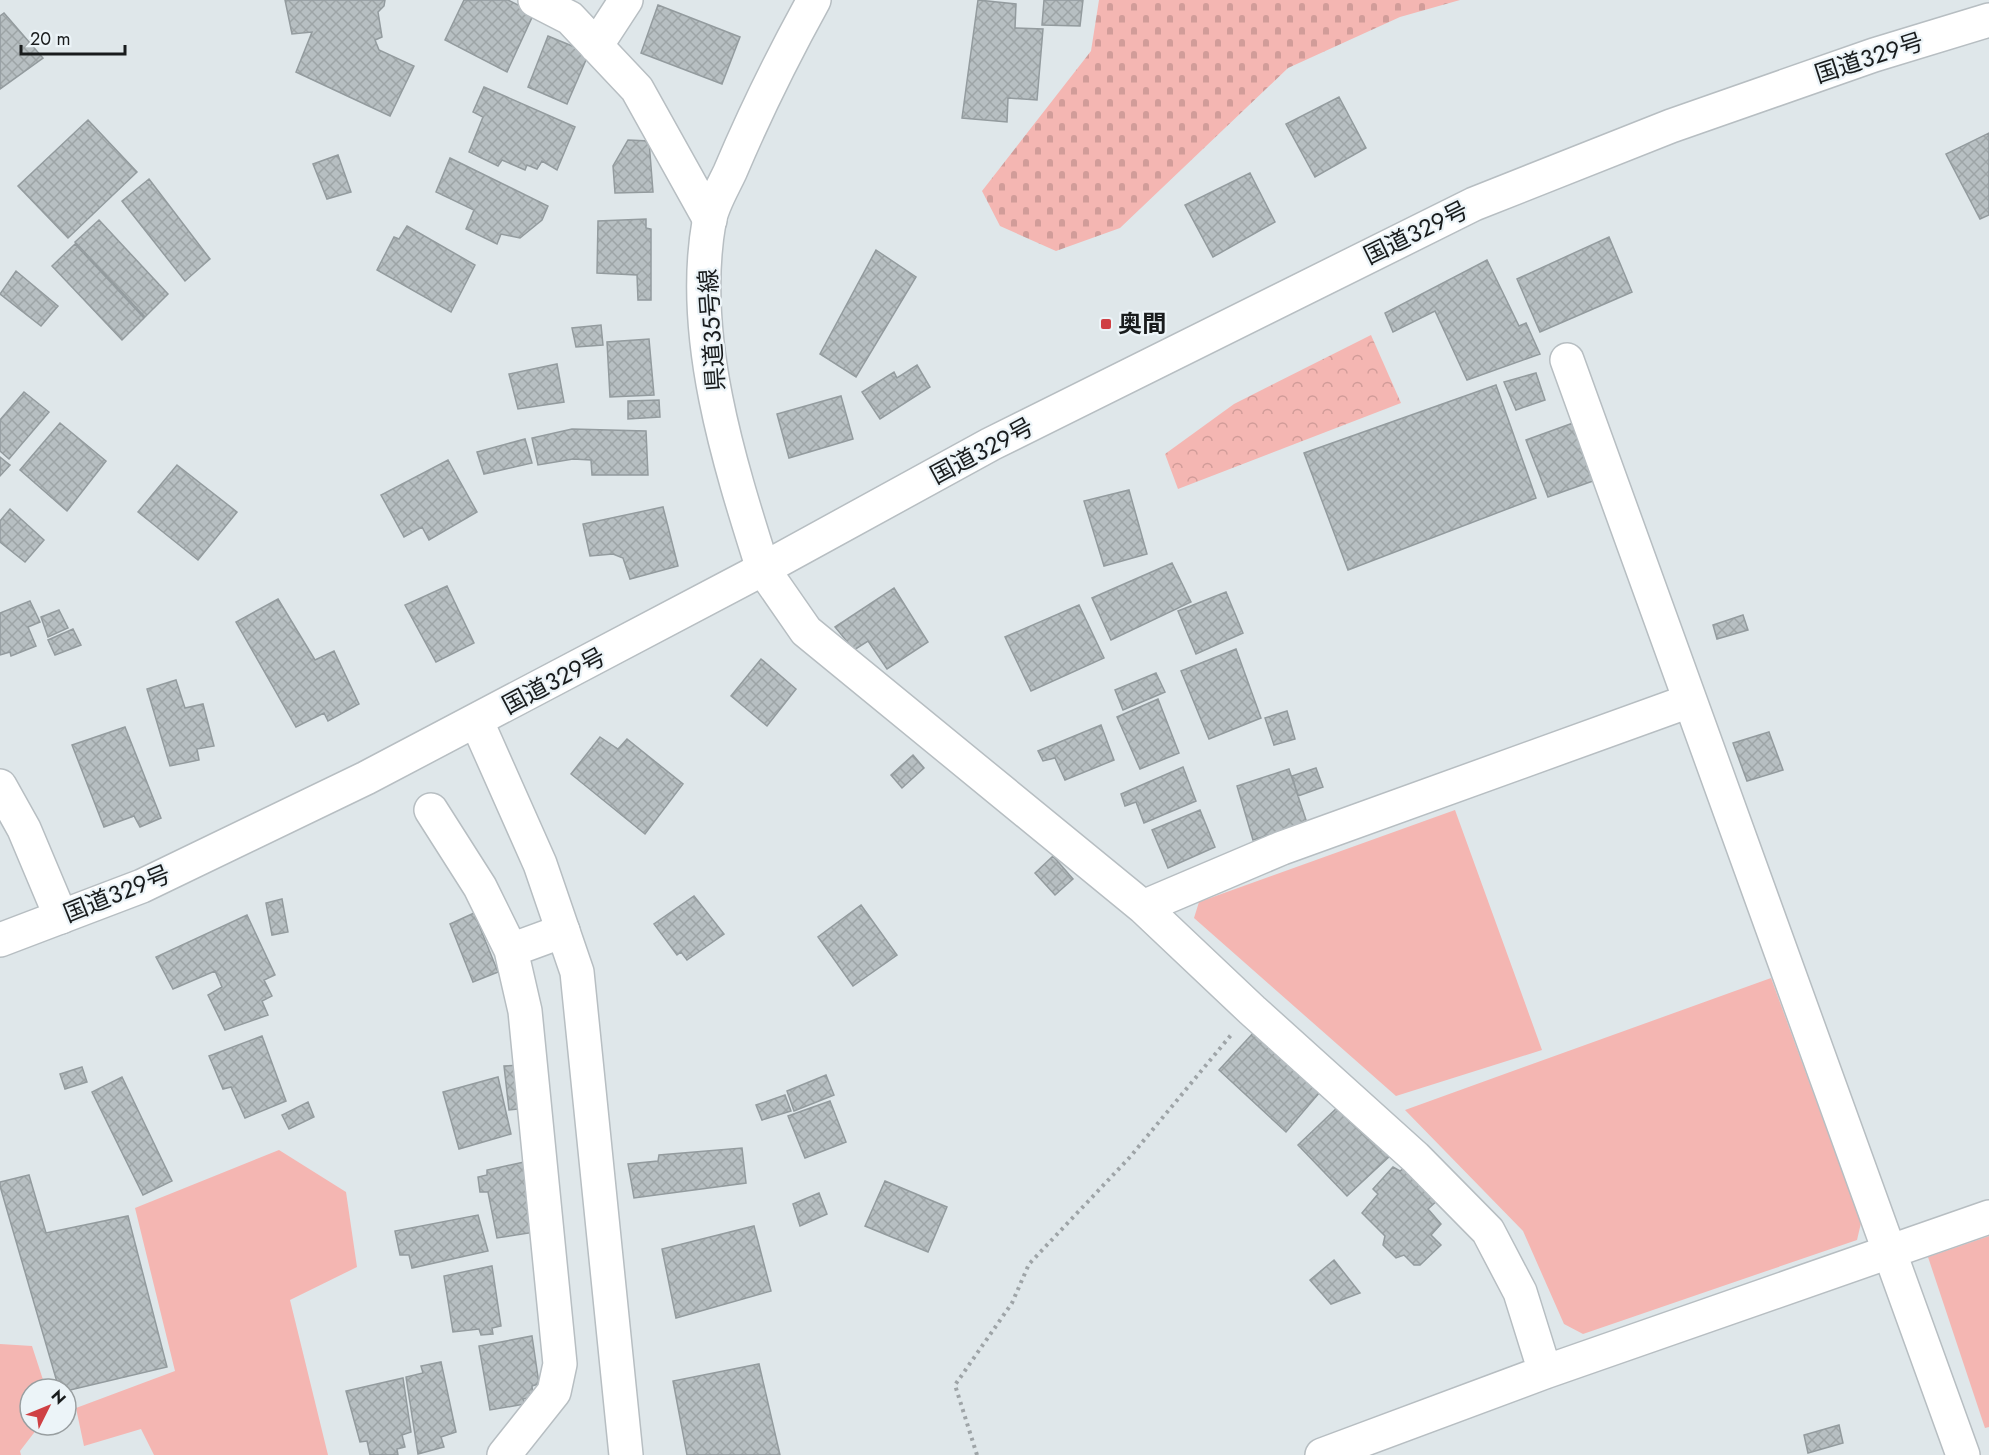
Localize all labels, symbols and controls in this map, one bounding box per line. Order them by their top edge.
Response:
scale bar [21,18,124,56]
street label: 国道329号 [1810,23,1928,92]
text: 20 m [30,26,70,52]
street label: 国道329号 [1358,192,1474,273]
street label: 県道35号線 [690,268,733,392]
place label: 奥間 [1118,306,1166,341]
marker: 奥間 [1099,317,1113,331]
street label: 国道329号 [924,409,1040,492]
street label: 国道329号 [496,639,612,722]
street label: 国道329号 [58,856,176,931]
north arrow [18,1377,78,1437]
text: N [46,1385,71,1410]

